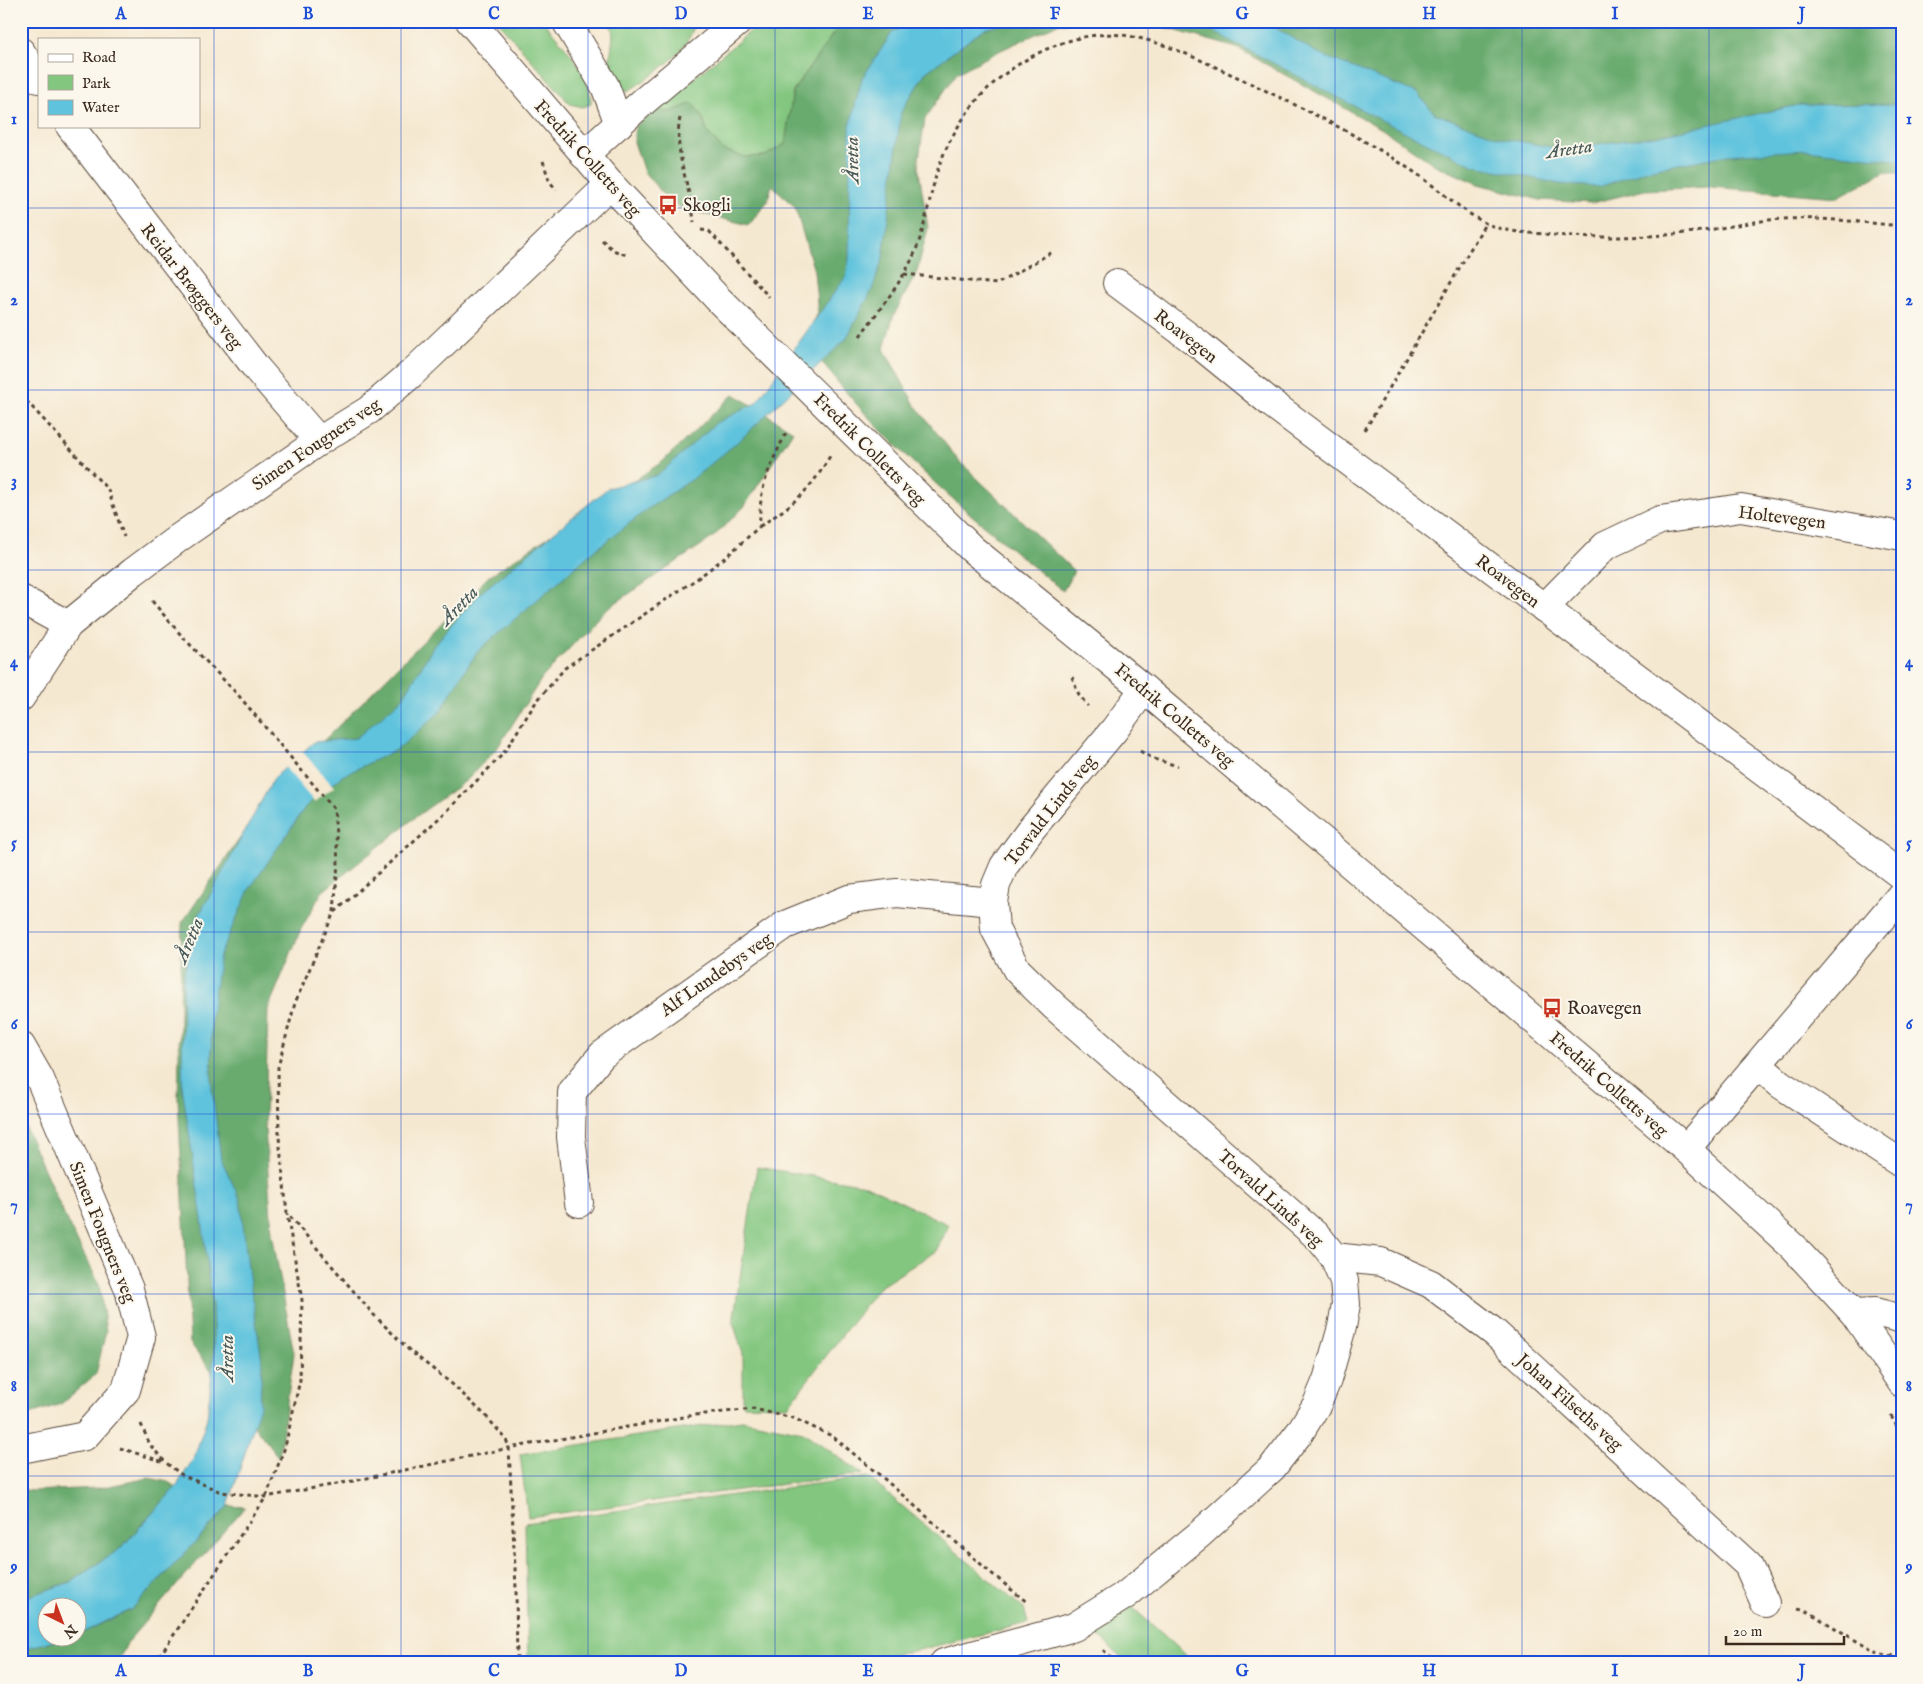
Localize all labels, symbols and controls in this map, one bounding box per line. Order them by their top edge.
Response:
text: A [115,5,128,25]
text: B [303,5,314,25]
text: C [488,5,500,25]
text: D [675,5,688,25]
text: E [862,5,874,25]
text: F [1050,5,1061,25]
text: G [1236,5,1249,25]
text: H [1422,5,1436,25]
text: I [1612,5,1619,25]
text: J [1797,5,1806,25]
legend [38,38,200,128]
text: Road [82,48,117,67]
text: Park [82,74,112,93]
street label: Fredrik Colletts veg [528,96,646,223]
text: Water [82,98,120,117]
text: 1 [11,110,17,130]
text: 1 [1906,110,1912,130]
water label: Åretta [1543,135,1594,165]
water label: Åretta [841,136,865,185]
bus stop icon: Skogli [657,194,679,216]
place label: Skogli [683,195,731,218]
street label: Reidar Brøggers veg [135,219,247,355]
text: 2 [10,291,18,311]
text: 2 [1905,291,1913,311]
street label: Roavegen [1149,305,1222,369]
street label: Fredrik Colletts veg [808,389,930,511]
street label: Simen Fougners veg [248,394,386,497]
text: 3 [11,472,17,492]
text: 3 [1906,472,1912,492]
street label: Holtevegen [1737,502,1827,535]
street label: Roavegen [1470,551,1544,614]
water label: Åretta [433,581,484,633]
text: 4 [10,653,19,673]
text: 4 [1905,653,1914,673]
street label: Fredrik Colletts veg [1109,659,1239,773]
street label: Torvald Linds veg [1001,751,1102,871]
text: 5 [11,834,17,854]
text: 5 [1906,834,1912,854]
water label: Åretta [169,915,210,969]
street label: Alf Lundebys veg [656,928,778,1023]
bus stop icon: Roavegen [1541,997,1563,1019]
place label: Roavegen [1567,998,1642,1021]
text: 6 [11,1015,19,1035]
text: 6 [1906,1015,1914,1035]
street label: Fredrik Colletts veg [1544,1027,1672,1143]
street label: Torvald Linds veg [1212,1145,1328,1253]
street label: Simen Fougners veg [63,1159,141,1307]
text: 7 [10,1196,18,1216]
text: 7 [1905,1196,1913,1216]
water label: Åretta [216,1335,240,1383]
street label: Johan Filseths veg [1510,1348,1627,1457]
text: 8 [11,1377,17,1397]
text: 8 [1906,1377,1912,1397]
text: 9 [10,1558,18,1578]
text: 9 [1905,1558,1913,1578]
north arrow [38,1596,88,1646]
scale bar [1726,1614,1843,1646]
text: N [60,1620,81,1642]
text: 20 m [1733,1622,1763,1641]
text: A [115,1662,128,1682]
text: B [303,1662,314,1682]
text: C [488,1662,500,1682]
text: D [675,1662,688,1682]
text: E [862,1662,874,1682]
text: F [1050,1662,1061,1682]
text: G [1236,1662,1249,1682]
text: H [1422,1662,1436,1682]
text: I [1612,1662,1619,1682]
text: J [1797,1662,1806,1682]

